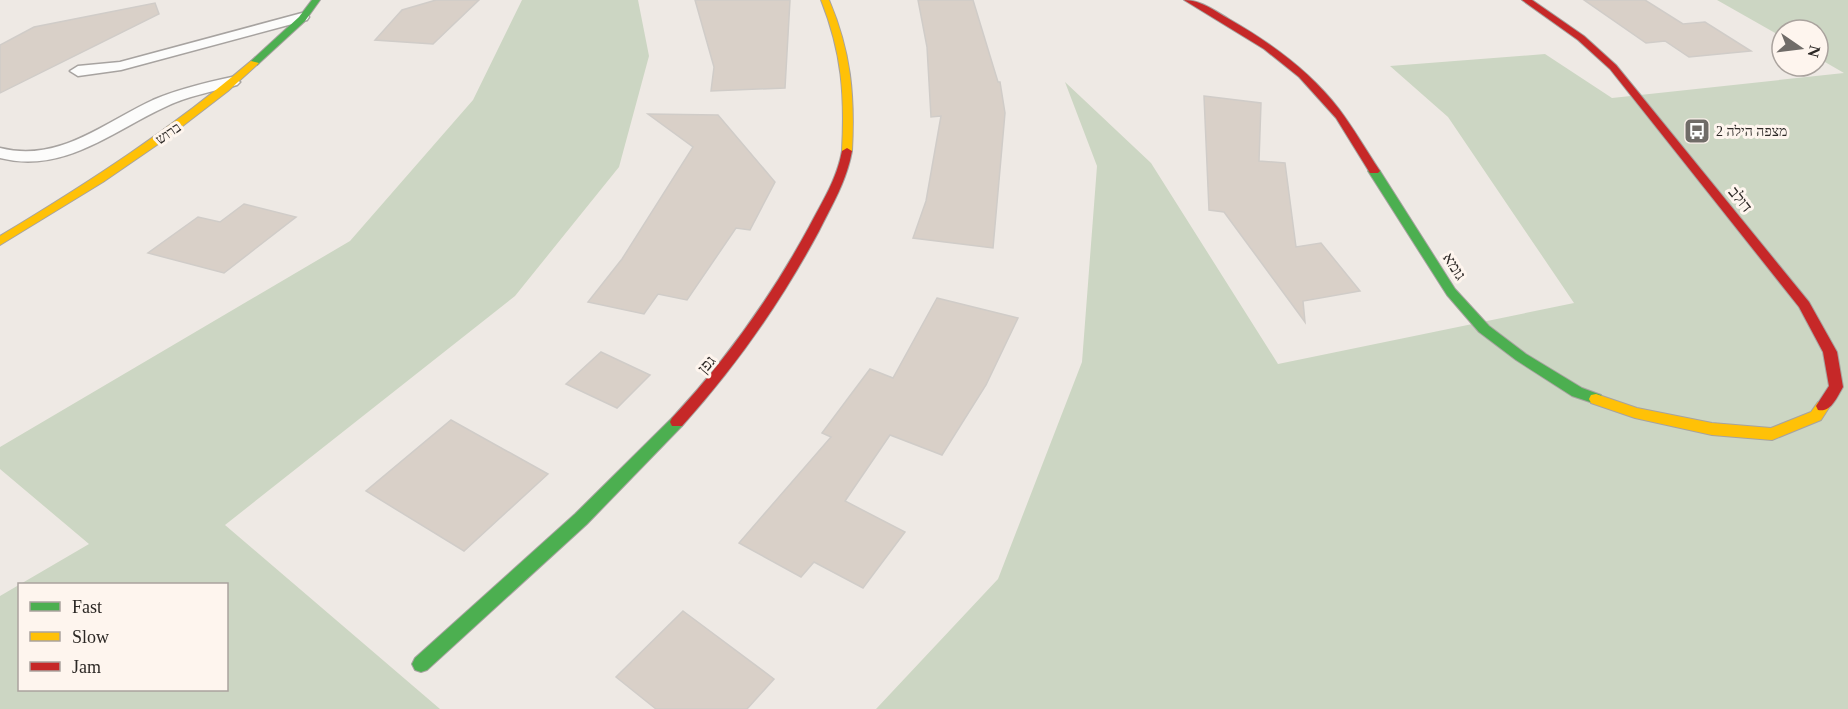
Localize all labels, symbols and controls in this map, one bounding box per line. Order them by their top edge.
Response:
north arrow [1770,18,1830,78]
text: N [1804,44,1824,60]
bus stop icon: מצפה הילה 2 [1682,116,1712,146]
street label: ברוש [153,119,184,147]
place label: מצפה הילה 2 [1716,124,1787,139]
street label: דולב [1726,183,1756,215]
street label: גומא [1440,250,1469,283]
street label: גפן [694,352,719,377]
legend [18,583,228,691]
text: Fast [72,597,102,617]
text: Slow [72,627,109,647]
text: Jam [72,657,101,677]

